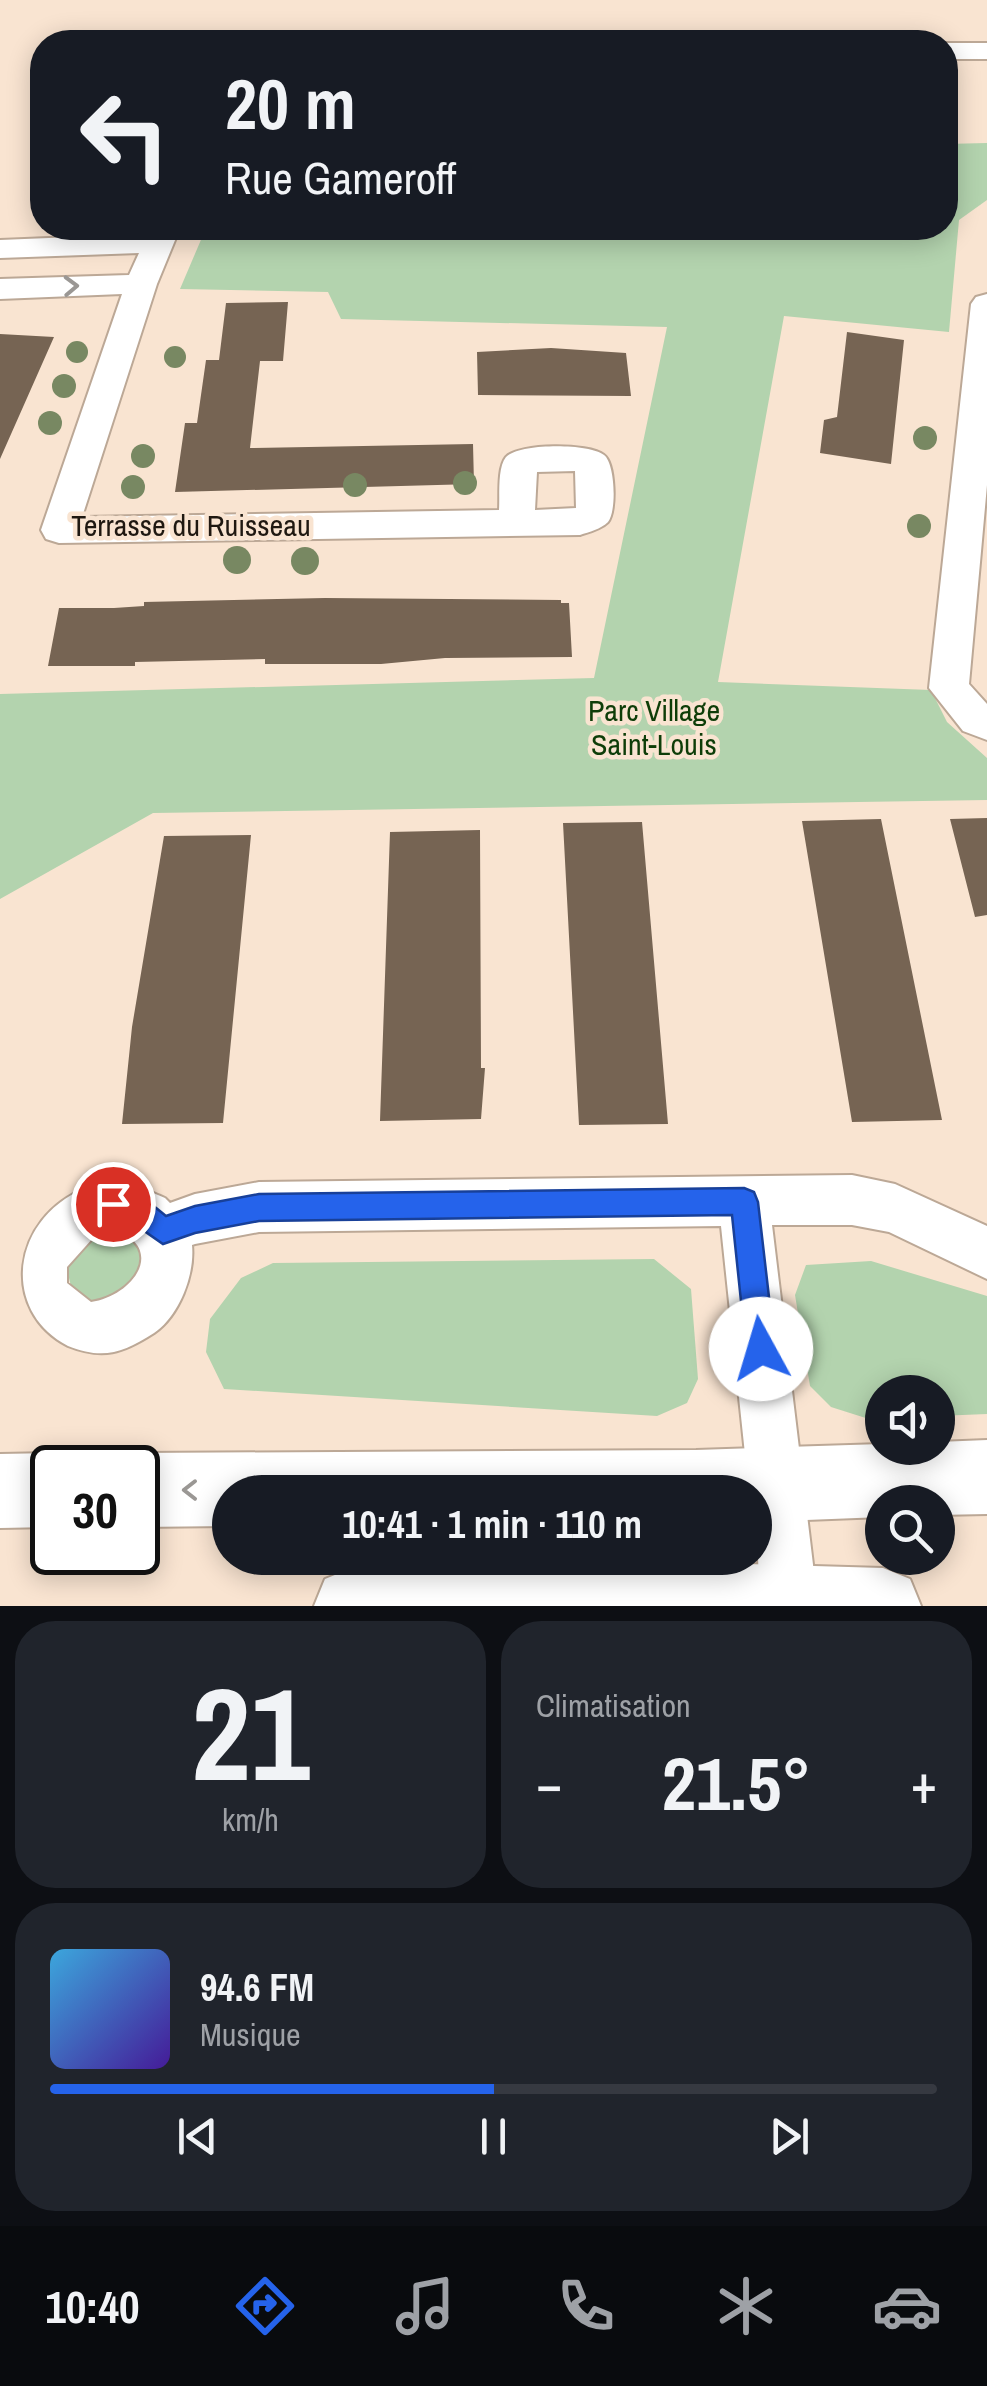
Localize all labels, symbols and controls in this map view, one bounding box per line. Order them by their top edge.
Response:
text: 20 m [225,57,356,151]
icon: left [60,70,190,200]
text: Rue Gameroff [225,147,456,208]
one-way arrow [63,276,79,297]
street label: Terrasse du Ruisseau [71,505,311,545]
park label: Parc Village Saint-Louis [588,690,720,764]
pin [71,1162,156,1247]
icon: arrive [86,1177,141,1232]
position arrow [709,1297,813,1401]
map controls [865,1375,955,1575]
button: sound [865,1375,955,1465]
speed limit sign: 30 [30,1445,160,1575]
one-way arrow [181,1479,196,1501]
button: search [865,1485,955,1575]
text: 10:41 · 1 min · 110 m [342,1499,642,1550]
text: 21 [191,1645,310,1821]
text: Climatisation [536,1684,691,1727]
text: 21.5° [662,1732,811,1833]
text: − [536,1746,562,1820]
text: + [911,1746,937,1820]
text: km/h [222,1798,279,1841]
text: 94.6 FM [200,1962,314,2013]
text: Musique [200,2013,301,2056]
icon: previous [170,2109,225,2164]
icon: pause [466,2109,521,2164]
icon: next [762,2109,817,2164]
icon: directions [230,2271,300,2341]
icon: music [390,2271,460,2341]
icon: phone [551,2271,621,2341]
icon: climate [711,2271,781,2341]
icon: car [872,2271,942,2341]
text: 10:40 [45,2276,140,2337]

